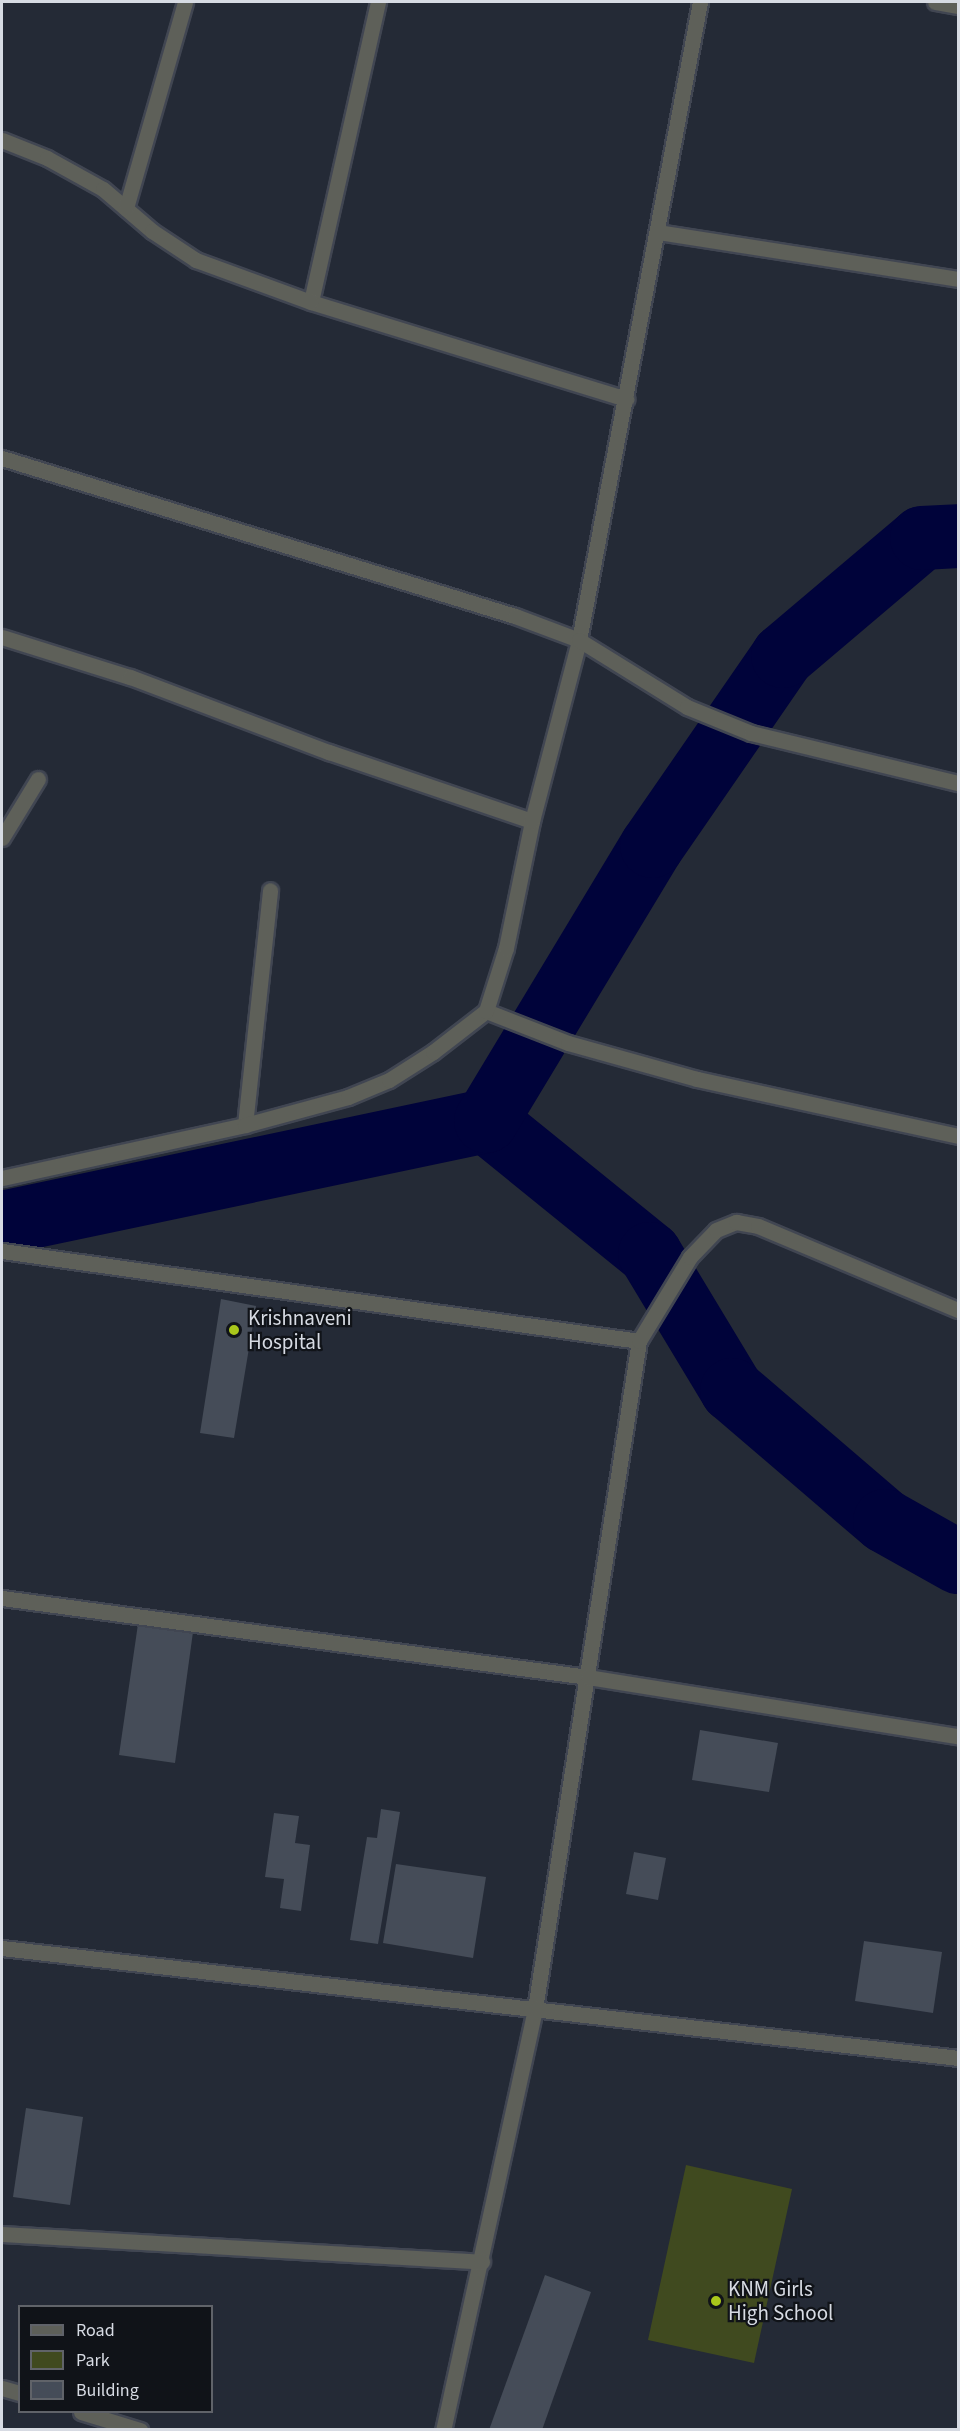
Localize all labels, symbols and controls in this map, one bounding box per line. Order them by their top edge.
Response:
place label: Krishnaveni Hospital [248,1305,352,1355]
marker: Krishnaveni Hospital [225,1321,243,1339]
place label: KNM Girls High School [728,2276,833,2326]
marker: KNM Girls High School [709,2294,723,2308]
legend [18,2305,213,2413]
text: Road [76,2318,115,2343]
text: Park [76,2348,110,2373]
text: Building [76,2378,139,2403]

